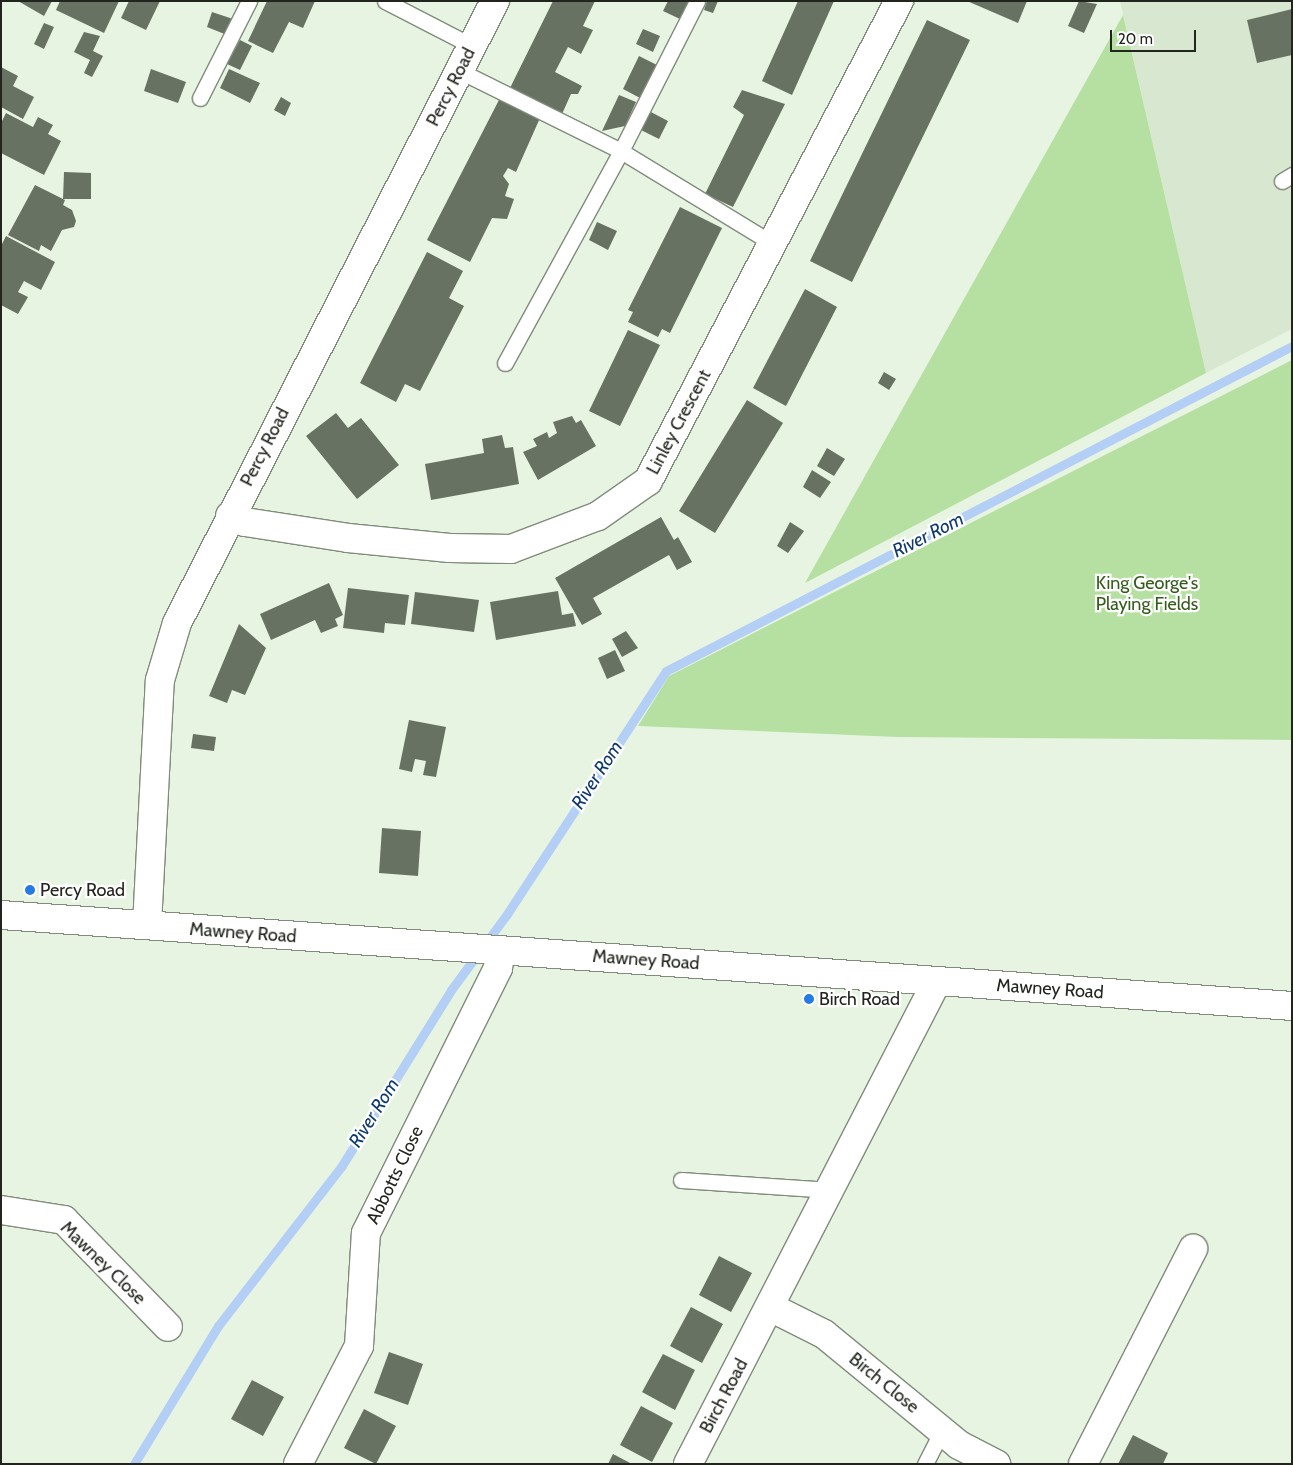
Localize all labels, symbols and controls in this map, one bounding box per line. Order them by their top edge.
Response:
scale bar [1113,20,1199,52]
text: 20 m [1118,30,1153,48]
street label: Percy Road [422,44,480,130]
street label: Linley Crescent [642,366,716,478]
street label: Percy Road [236,404,294,490]
water label: River Rom [889,507,967,563]
park label: King George's Playing Fields [1096,573,1198,616]
water label: River Rom [567,737,627,813]
place label: Percy Road [40,879,125,901]
marker: Percy Road [24,884,36,896]
street label: Mawney Road [189,918,297,948]
street label: Mawney Road [592,945,700,975]
street label: Mawney Road [996,974,1104,1004]
place label: Birch Road [819,988,900,1010]
marker: Birch Road [803,993,815,1005]
water label: River Rom [344,1074,404,1152]
street label: Abbotts Close [362,1122,428,1228]
street label: Mawney Close [56,1217,150,1309]
street label: Birch Close [845,1348,923,1418]
street label: Birch Road [695,1355,753,1437]

